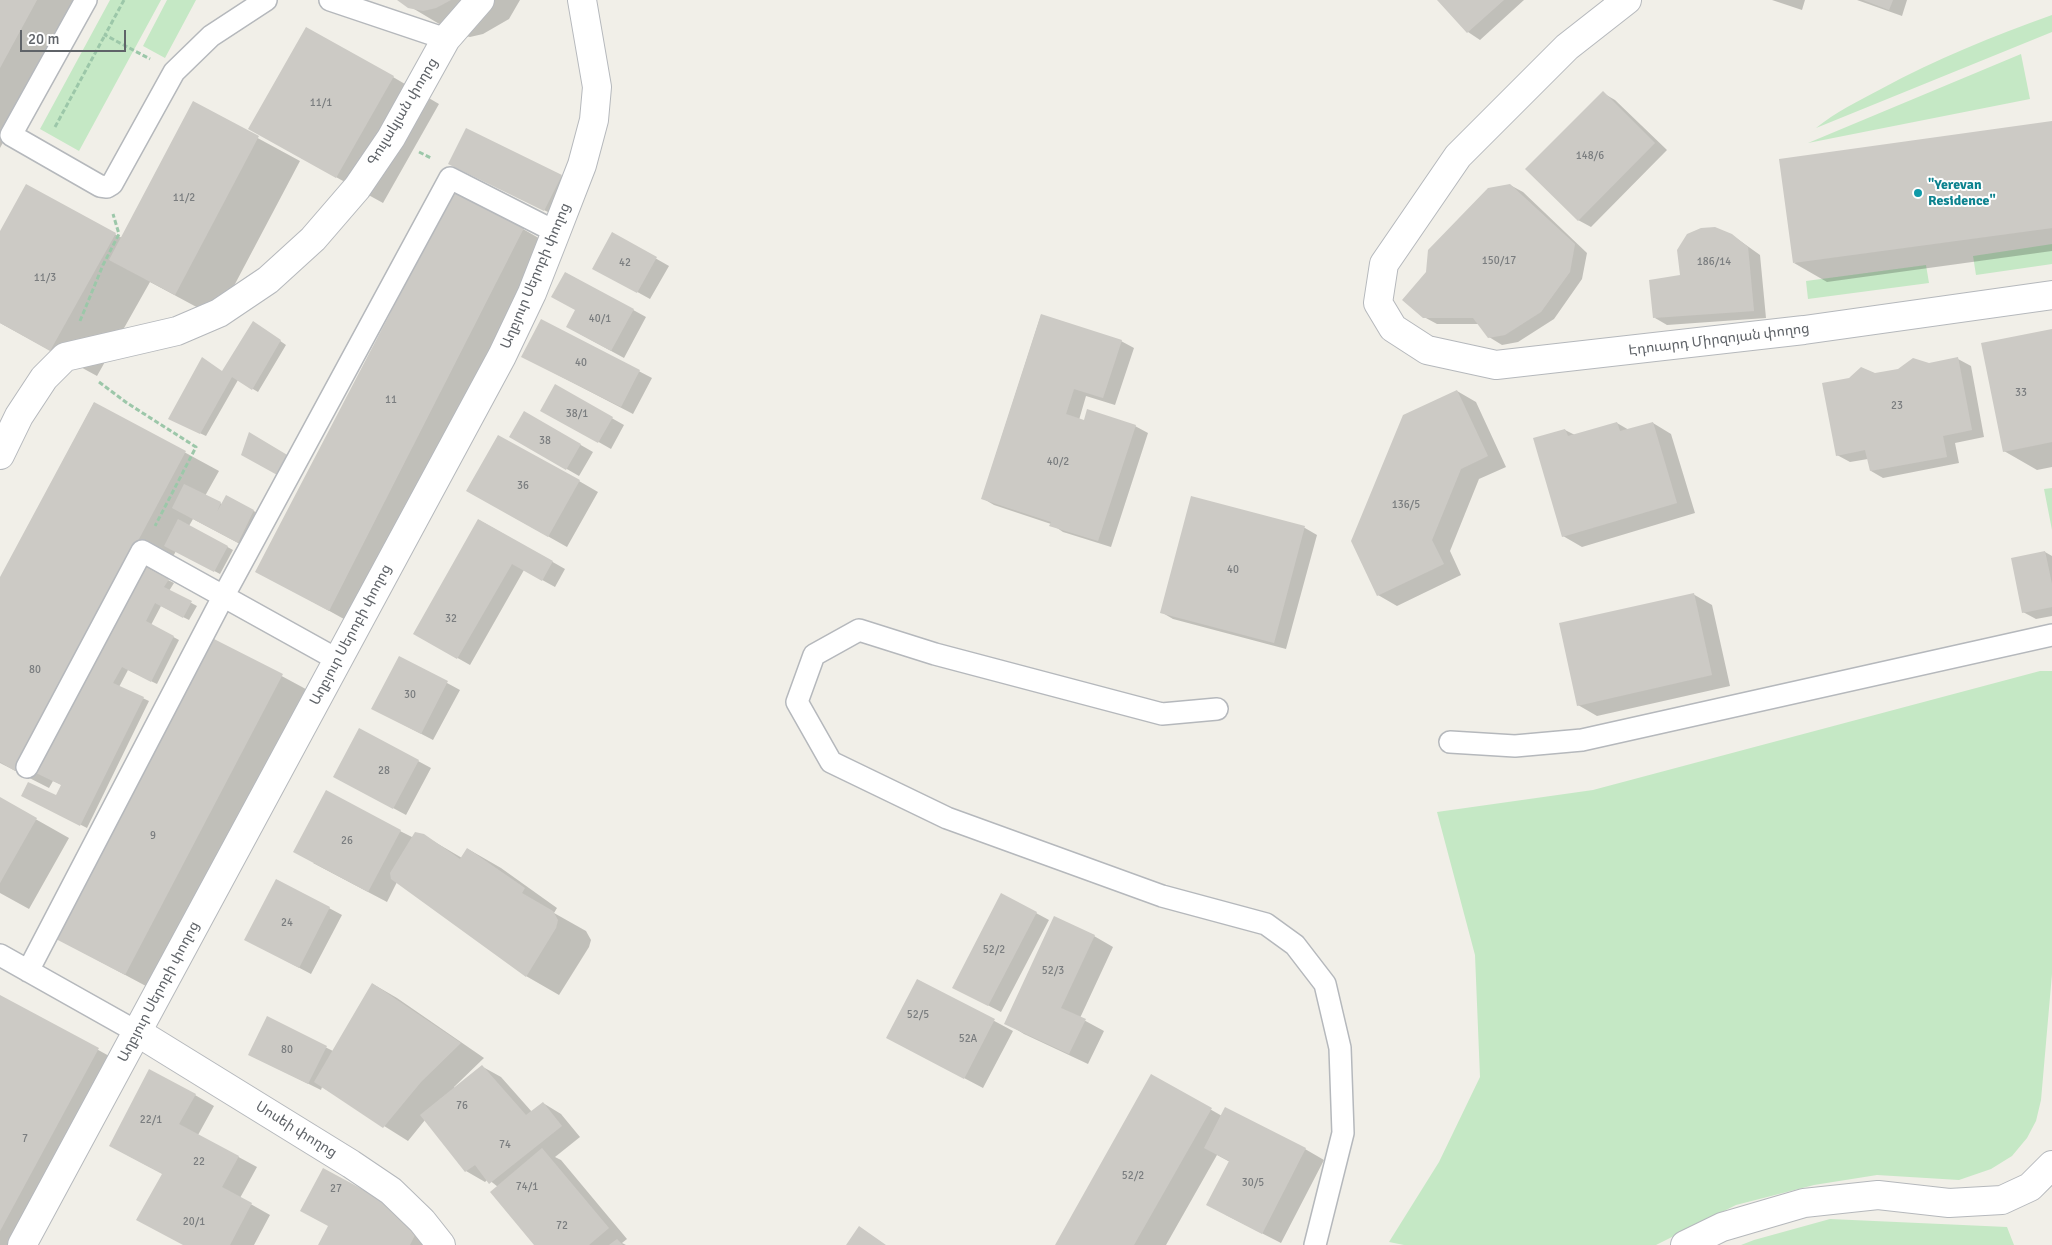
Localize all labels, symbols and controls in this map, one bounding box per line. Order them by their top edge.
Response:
scale bar [22,20,129,52]
text: 20 m [28,30,59,48]
street label: Գուլակյան փողոց [364,55,442,169]
house number: 11/1 [310,96,332,110]
house number: 148/6 [1576,149,1604,163]
place label: "Yerevan Residence" [1928,177,1996,210]
marker: "Yerevan Residence" [1912,187,1924,199]
house number: 11/2 [173,191,195,205]
street label: Աղբյուր Սերոբի փողոց [498,200,574,352]
house number: 150/17 [1482,254,1516,268]
house number: 186/14 [1697,255,1731,269]
house number: 42 [619,256,631,270]
house number: 11/3 [34,271,56,285]
house number: 40/1 [589,312,611,326]
street label: Էդուարդ Միրզոյան փողոց [1627,321,1811,359]
house number: 40 [575,356,587,370]
house number: 33 [2015,386,2027,400]
house number: 11 [385,393,397,407]
house number: 23 [1891,399,1903,413]
house number: 38/1 [566,407,588,421]
house number: 38 [539,434,551,448]
house number: 40/2 [1047,455,1069,469]
house number: 36 [517,479,529,493]
house number: 136/5 [1392,498,1420,512]
street label: Աղբյուր Սերոբի փողոց [307,562,395,708]
house number: 40 [1227,563,1239,577]
house number: 32 [445,612,457,626]
house number: 80 [29,663,41,677]
house number: 30 [404,688,416,702]
house number: 28 [378,764,390,778]
house number: 9 [150,829,156,843]
house number: 26 [341,834,353,848]
house number: 24 [281,916,293,930]
street label: Աղբյուր Սերոբի փողոց [115,919,203,1065]
house number: 52/2 [983,943,1005,957]
house number: 52/3 [1042,964,1064,978]
house number: 52/5 [907,1008,929,1022]
house number: 52A [959,1032,977,1046]
house number: 80 [281,1043,293,1057]
street label: Սոսեի փողոց [252,1098,340,1162]
house number: 76 [456,1099,468,1113]
house number: 22/1 [140,1113,162,1127]
house number: 7 [22,1132,28,1146]
house number: 74 [499,1138,511,1152]
house number: 22 [193,1155,205,1169]
house number: 52/2 [1122,1169,1144,1183]
house number: 30/5 [1242,1176,1264,1190]
house number: 74/1 [516,1180,538,1194]
house number: 27 [330,1182,342,1196]
house number: 20/1 [183,1215,205,1229]
house number: 72 [556,1219,568,1233]

